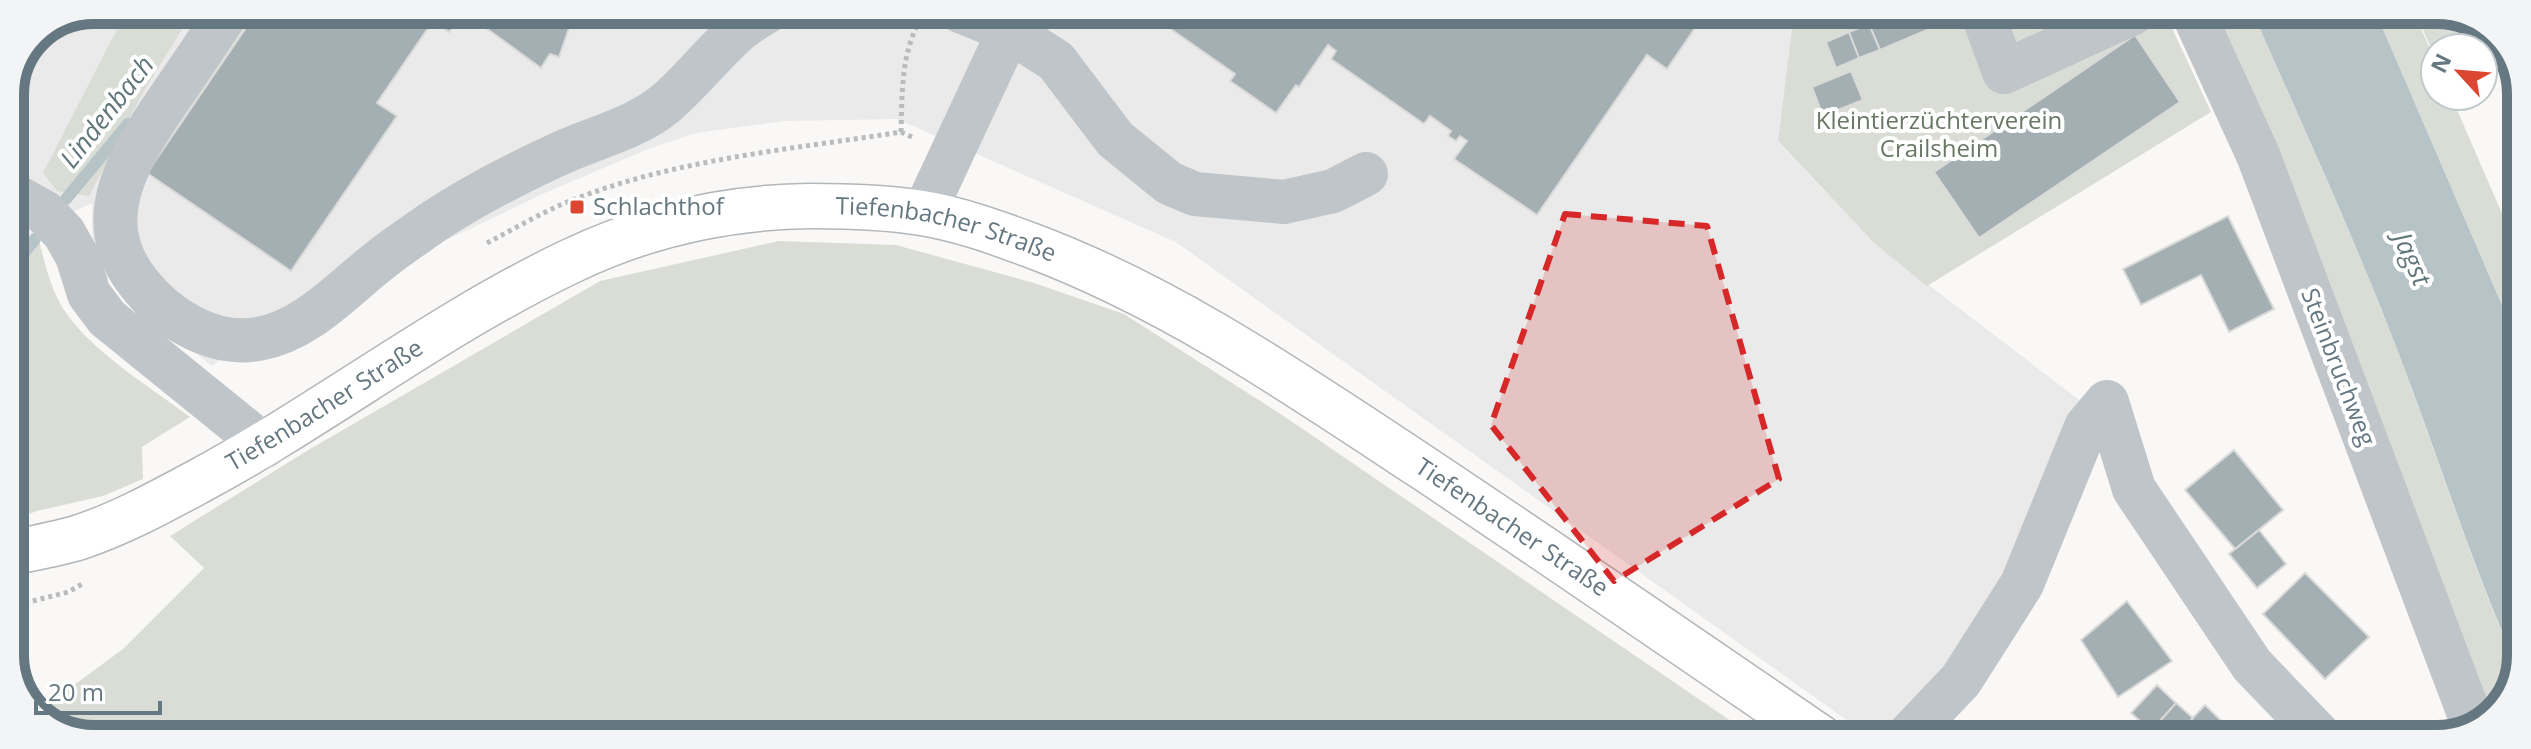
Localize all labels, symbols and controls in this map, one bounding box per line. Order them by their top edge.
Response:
north arrow [2419,32,2499,112]
water label: Lindenbach [51,48,161,175]
text: N [2423,48,2458,77]
park label: Kleintierzüchterverein Crailsheim [1816,103,2062,164]
street label: Tiefenbacher Straße [835,188,1062,269]
place label: Schlachthof [593,189,726,222]
marker: Schlachthof [568,198,586,216]
water label: Jagst [2383,222,2441,292]
street label: Steinbruchweg [2294,283,2385,450]
street label: Tiefenbacher Straße [219,330,428,478]
street label: Tiefenbacher Straße [1410,449,1616,603]
scale bar [36,665,160,715]
text: 20 m [48,675,104,708]

